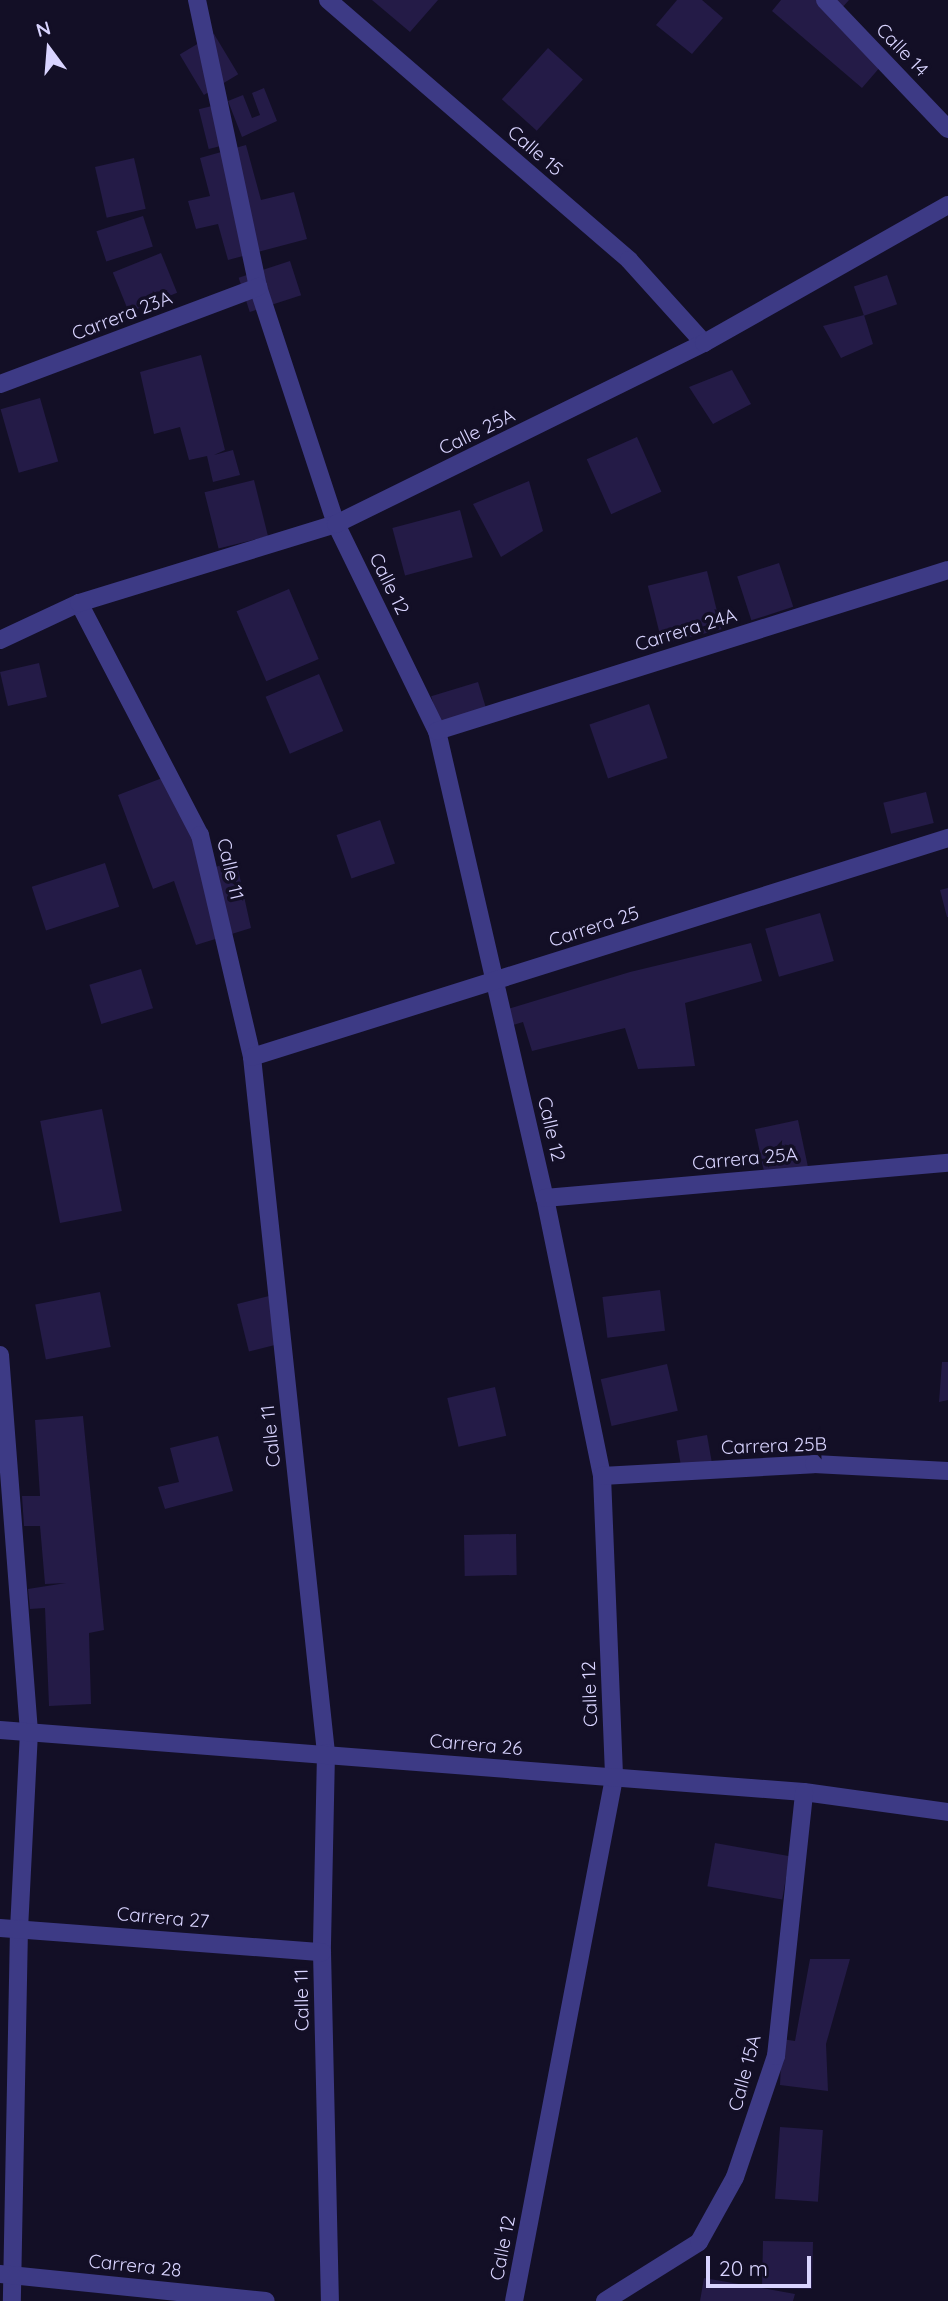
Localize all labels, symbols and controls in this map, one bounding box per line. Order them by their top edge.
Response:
north arrow [14,14,84,84]
text: N [33,15,53,42]
street label: Calle 14 [871,19,933,81]
street label: Calle 15 [503,121,567,181]
street label: Carrera 23A [69,286,175,346]
street label: Calle 25A [435,404,519,460]
street label: Calle 12 [364,549,414,619]
street label: Carrera 24A [632,604,740,656]
street label: Calle 11 [212,836,248,902]
street label: Carrera 25 [546,902,642,952]
street label: Calle 12 [532,1094,570,1164]
street label: Carrera 25A [691,1143,799,1175]
street label: Calle 11 [256,1404,286,1468]
street label: Carrera 25B [721,1433,827,1459]
street label: Calle 12 [577,1661,603,1727]
street label: Carrera 26 [428,1730,524,1760]
street label: Carrera 27 [116,1903,210,1933]
street label: Calle 11 [290,1969,314,2031]
street label: Calle 15A [724,2032,766,2114]
street label: Calle 12 [486,2213,520,2283]
scale bar [710,2242,815,2286]
street label: Carrera 28 [87,2250,183,2282]
text: 20 m [719,2255,768,2281]

